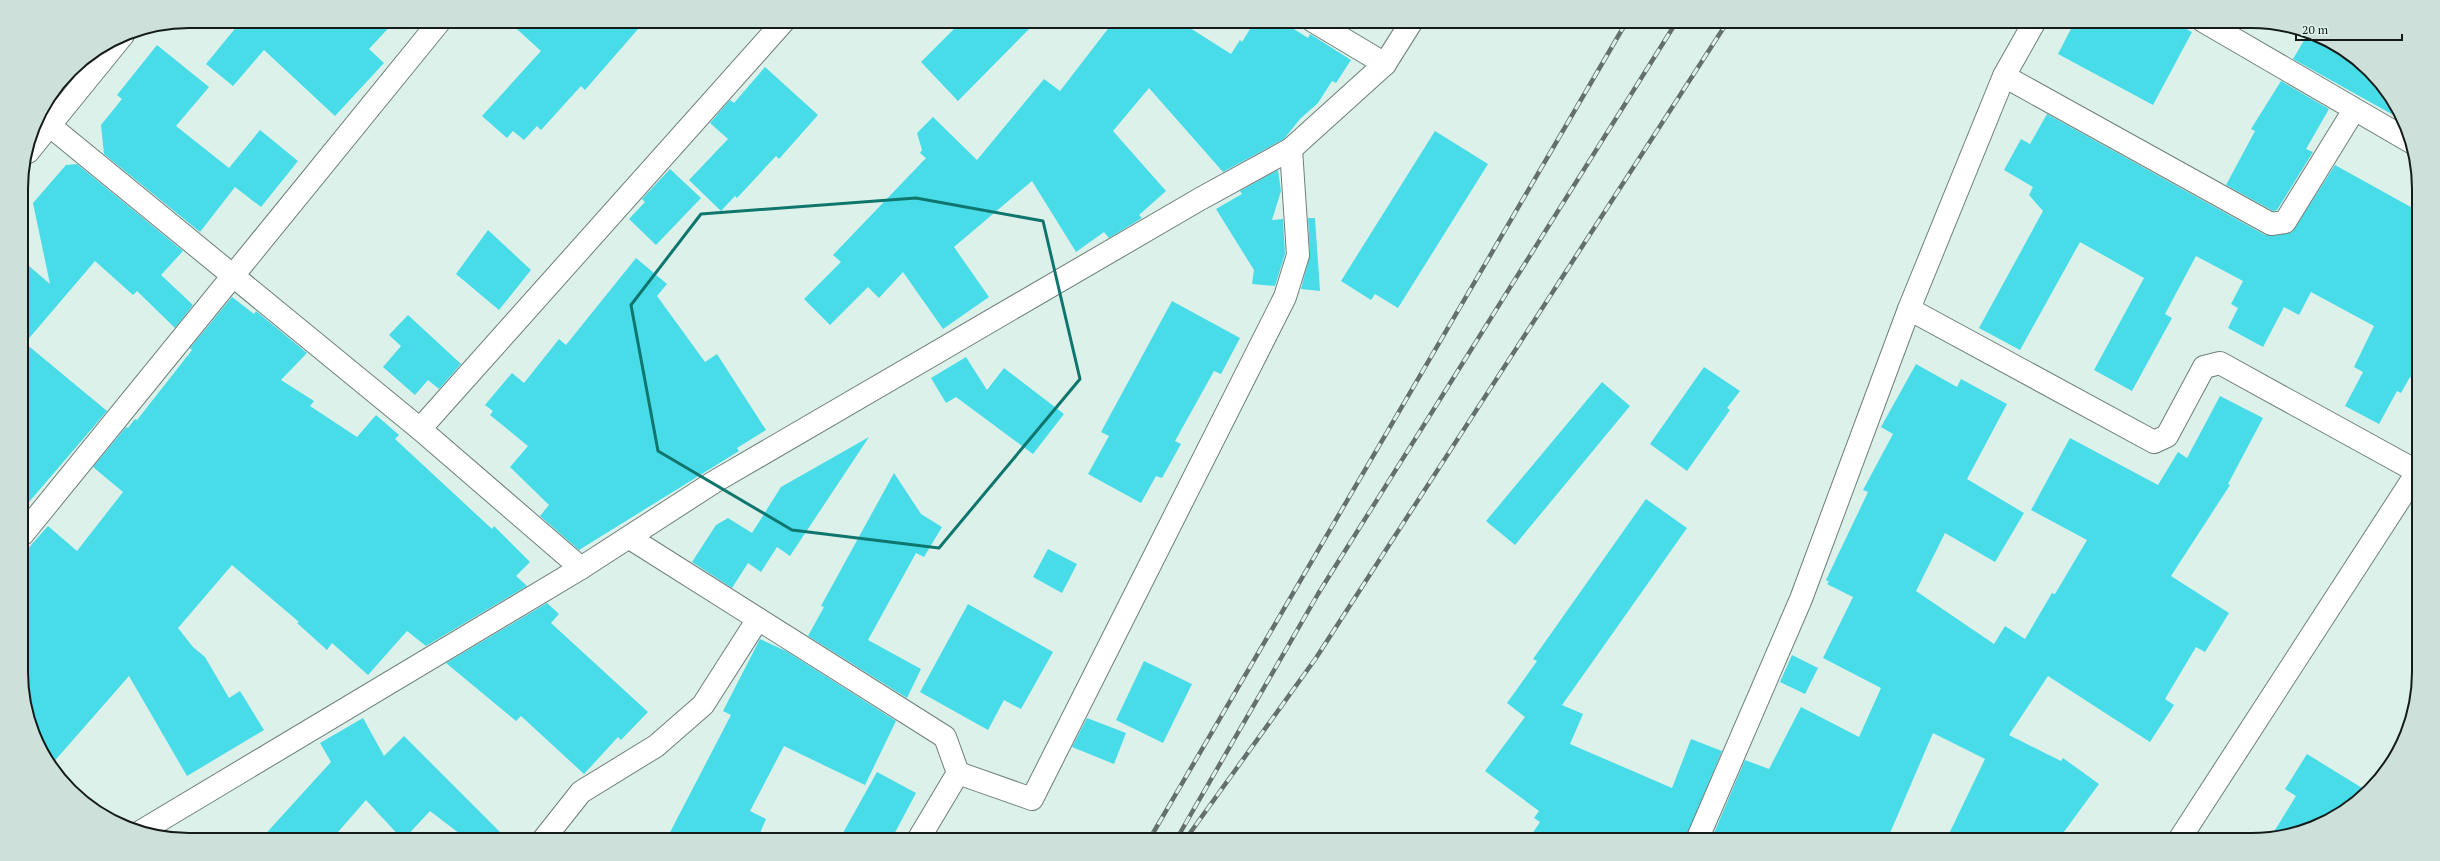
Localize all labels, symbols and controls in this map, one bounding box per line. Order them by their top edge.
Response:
scale bar [2296,16,2402,42]
text: 20 m [2302,22,2329,37]

